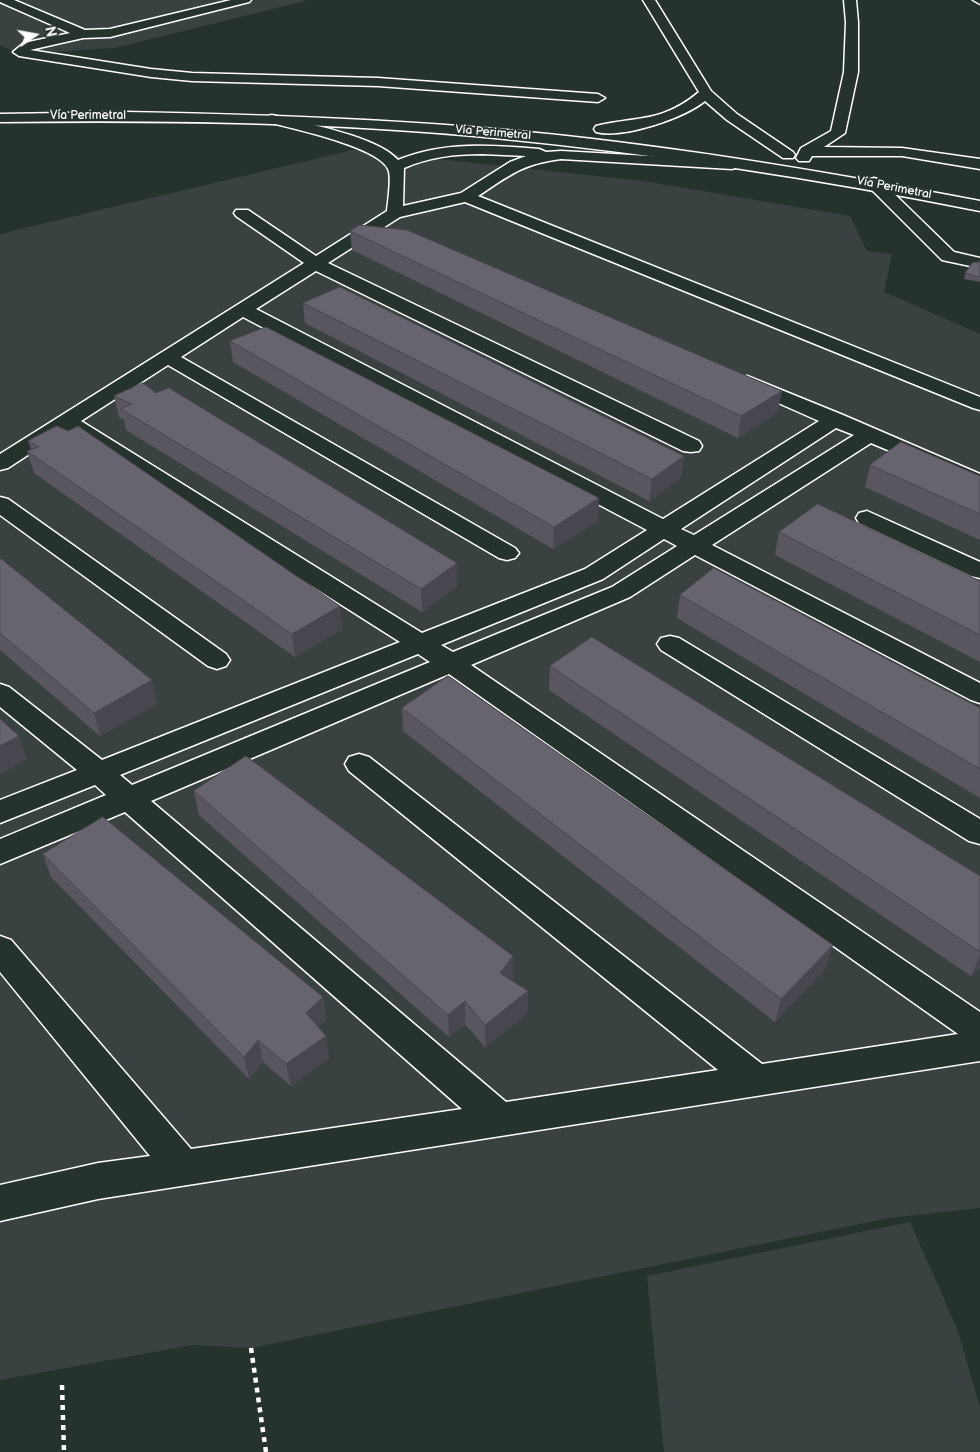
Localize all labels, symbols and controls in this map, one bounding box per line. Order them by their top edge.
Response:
north arrow [10,10,60,60]
text: N [41,25,60,39]
street label: Vía Perimetral [50,109,126,123]
street label: Vía Perimetral [455,123,531,143]
street label: Vía Perimetral [855,174,933,202]

